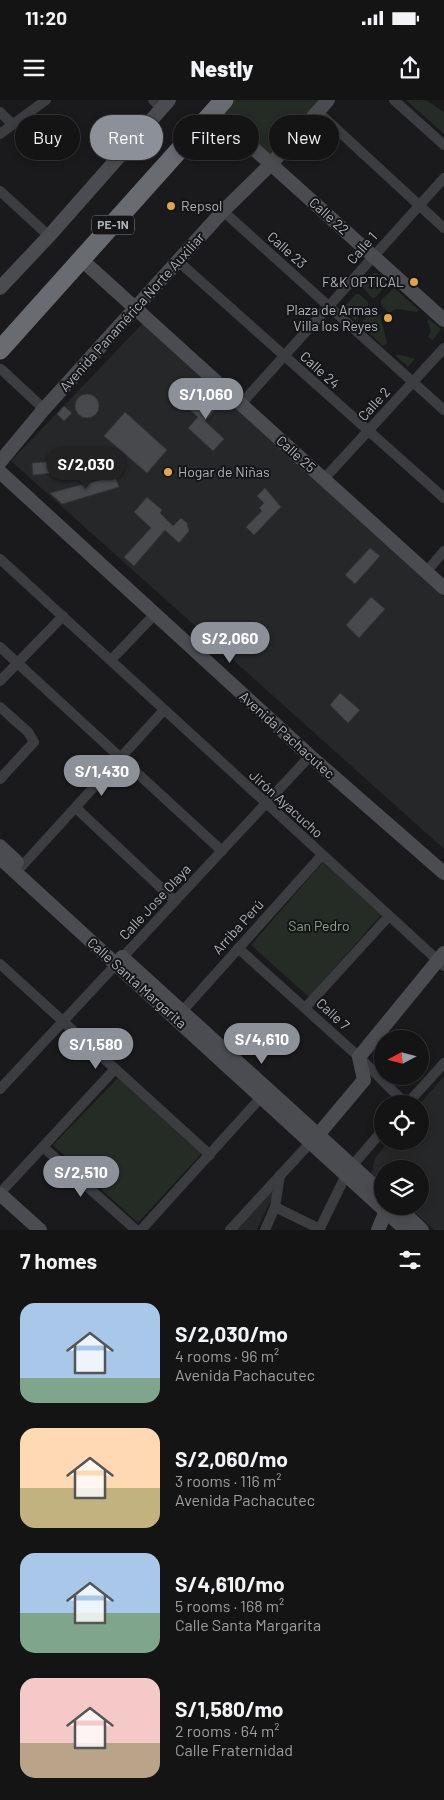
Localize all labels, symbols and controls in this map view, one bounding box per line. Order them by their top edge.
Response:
text: 11:20 [25,6,67,29]
icon: menu [20,54,48,82]
icon: share [396,54,424,82]
text: Nestly [190,55,254,81]
chip: Buy [15,115,80,160]
chip: Rent [90,115,163,160]
chip: Filters [173,115,259,160]
chip: New [269,115,339,160]
street label: Calle 22 [306,193,353,238]
place label: Repsol [181,197,222,214]
marker: Repsol [165,200,177,212]
road number: PE-1N [92,216,134,234]
street label: Calle 23 [264,228,310,272]
street label: Calle 1 [343,228,380,267]
street label: Avenida Panamérica Norte Auxiliar [56,229,208,395]
place label: F&K OPTICAL [322,273,404,290]
marker: F&K OPTICAL [408,276,420,288]
place label: Plaza de Armas Villa los Reyes [286,301,378,334]
marker: Plaza de Armas Villa los Reyes [382,312,394,324]
street label: Calle 24 [297,347,344,392]
pin: S/1,060 [160,378,252,420]
street label: Calle 2 [354,383,393,424]
text: S/1,060 [179,384,233,403]
street label: Calle 25 [273,432,319,476]
pin: S/2,030 [40,448,132,490]
text: S/2,030 [58,454,114,473]
place label: Hogar de Niñas [178,463,270,480]
marker: Hogar de Niñas [162,466,174,478]
pin: S/2,060 [184,622,276,664]
text: S/2,060 [202,628,258,647]
street label: Avenida Pachacutec [236,687,339,782]
pin: S/1,430 [56,754,148,797]
text: S/1,430 [75,761,129,780]
street label: Jirón Ayacucho [246,766,327,841]
street label: Calle Jose Olaya [115,860,194,943]
street label: Arriba Perú [209,896,267,958]
park label: San Pedro [288,917,350,934]
street label: Calle Santa Margarita [84,934,191,1032]
street label: Calle 7 [313,994,354,1033]
pin: S/4,610 [216,1022,308,1065]
pin: S/1,580 [50,1028,142,1070]
text: S/4,610 [235,1029,289,1048]
north arrow [374,1030,429,1085]
map controls [374,1030,429,1215]
text: S/1,580 [69,1034,123,1053]
button: locate [374,1095,429,1150]
pin: S/2,510 [35,1156,127,1198]
button: layers [374,1160,429,1215]
text: S/2,510 [54,1162,108,1181]
icon: filters [396,1246,424,1274]
text: 7 homes [20,1248,97,1273]
text: S/2,030/mo [175,1321,288,1346]
icon: home [60,1323,120,1383]
text: 4 rooms · 96 m² [175,1346,279,1365]
text: Avenida Pachacutec [175,1365,315,1384]
text: S/2,060/mo [175,1446,288,1471]
icon: home [60,1448,120,1508]
text: 3 rooms · 116 m² [175,1471,281,1490]
text: Avenida Pachacutec [175,1490,315,1509]
text: S/4,610/mo [175,1571,285,1596]
icon: home [60,1573,120,1633]
text: 5 rooms · 168 m² [175,1596,284,1615]
text: Calle Santa Margarita [175,1615,321,1634]
text: S/1,580/mo [175,1696,284,1721]
icon: home [60,1698,120,1758]
text: 2 rooms · 64 m² [175,1721,279,1740]
text: Calle Fraternidad [175,1740,293,1759]

